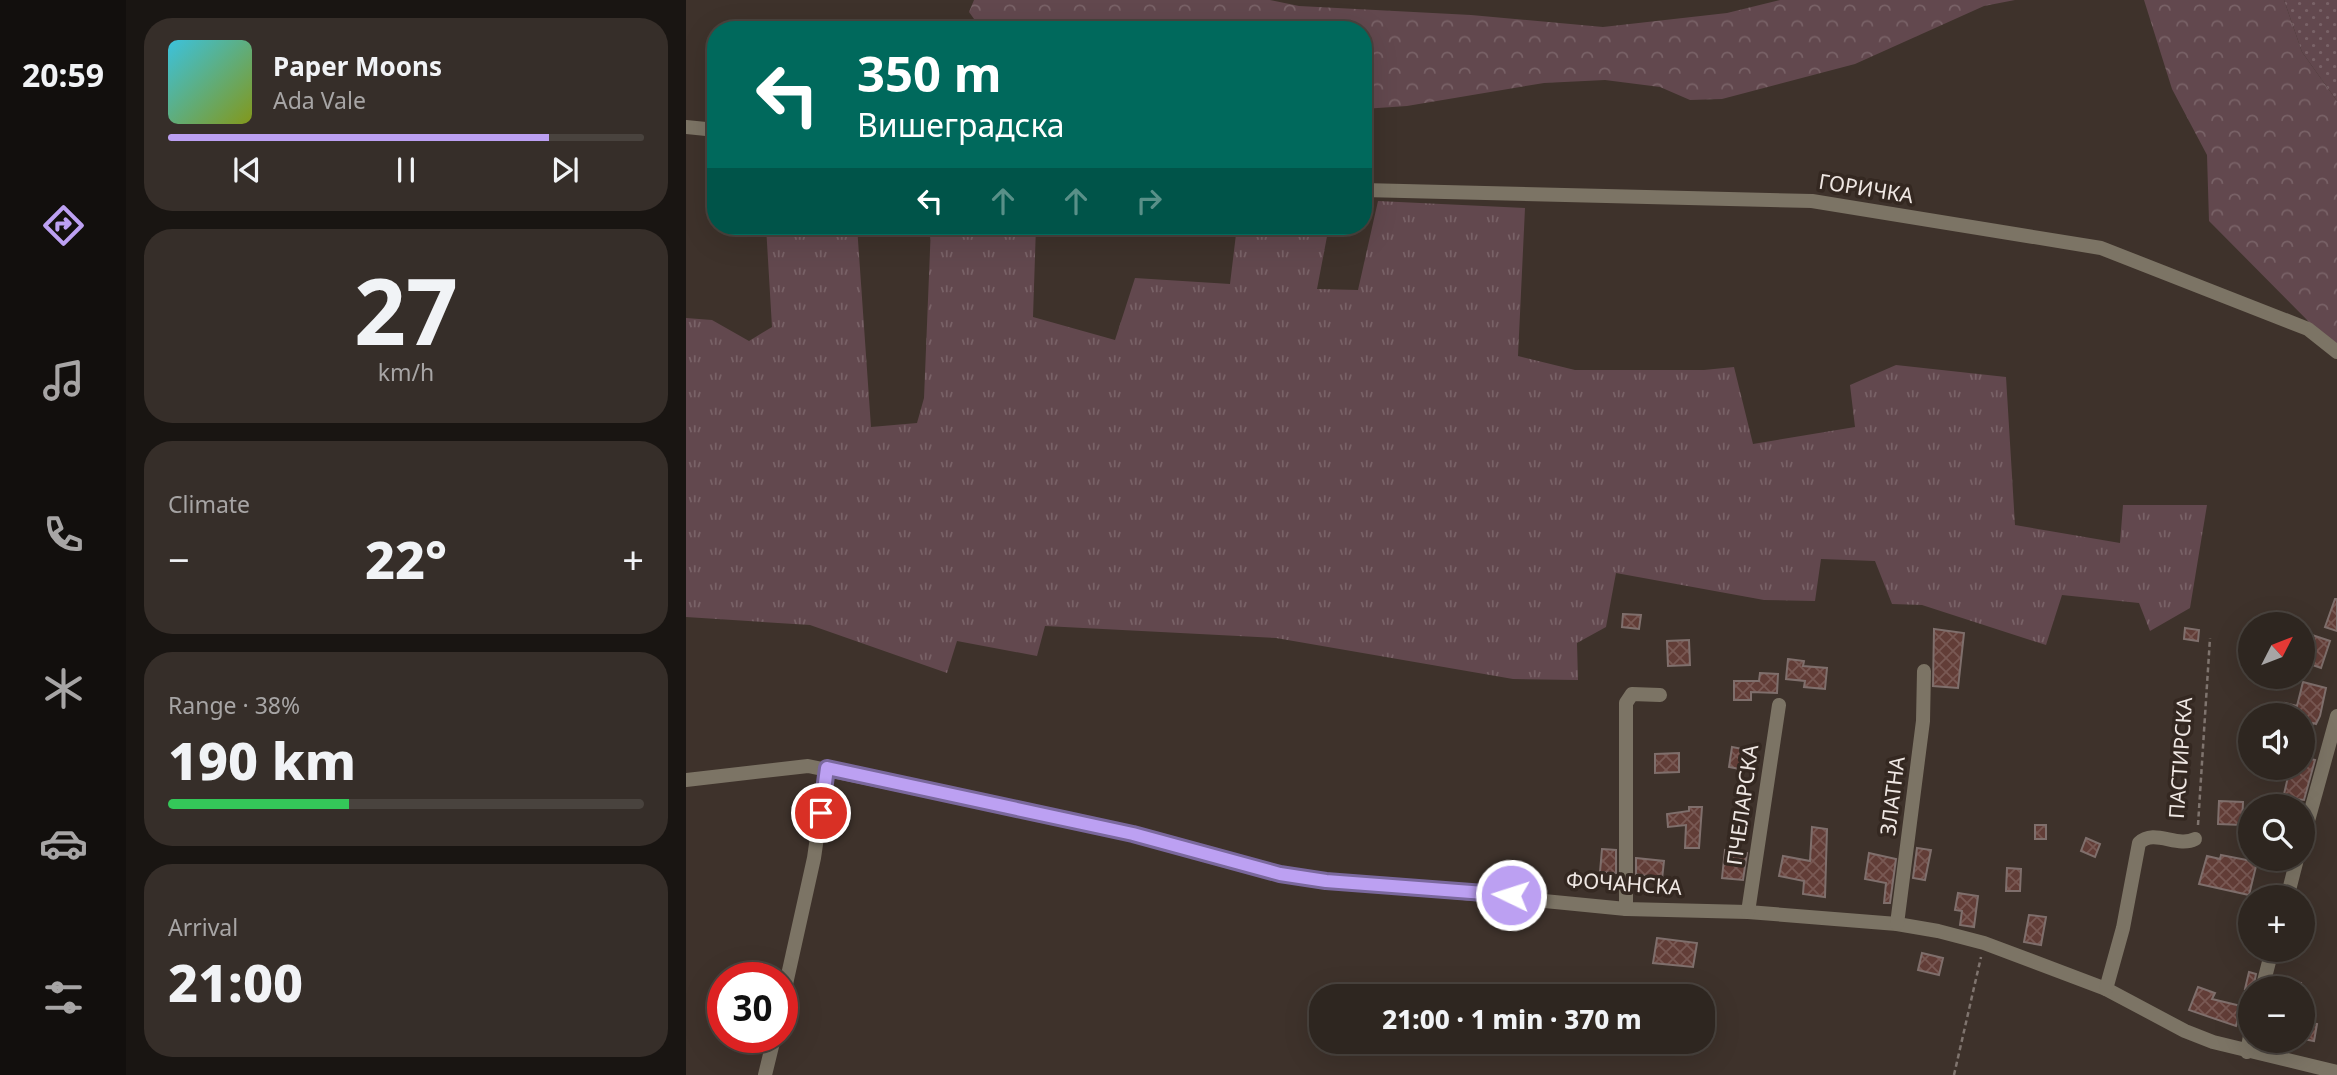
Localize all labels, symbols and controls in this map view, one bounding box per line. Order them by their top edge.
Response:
text: 350 m [857,40,1002,106]
text: Paper Moons [273,48,442,84]
icon: left [742,49,833,140]
text: 20:59 [22,53,104,96]
text: Ada Vale [273,84,366,116]
text: Вишеградска [857,103,1065,146]
icon: previous [228,151,266,189]
icon: pause [387,151,425,189]
icon: next [546,151,584,189]
street label: ГОРИЧКА [1817,167,1916,209]
icon: left [911,182,949,220]
icon: ahead [984,182,1022,220]
icon: ahead [1057,182,1095,220]
icon: right [1130,182,1168,220]
icon: directions [39,201,88,250]
text: 27 [354,248,458,372]
icon: music [39,356,88,405]
text: km/h [378,356,434,388]
text: Climate [168,488,250,520]
icon: phone [39,510,88,559]
text: 22° [365,523,447,594]
text: − [168,533,190,585]
text: + [622,533,644,585]
north arrow [2238,612,2315,690]
map controls [2238,612,2315,1053]
icon: climate [39,664,88,713]
text: Range · 38% [168,689,300,721]
street label: ПАСТИРСКА [2162,695,2198,820]
button: sound [2238,703,2315,780]
text: 190 km [168,724,356,795]
street label: ПЧЕЛАРСКА [1720,742,1764,867]
street label: ЗЛАТНА [1873,754,1911,837]
pin [791,783,851,843]
icon: arrive [802,794,840,832]
button: search [2238,794,2315,871]
icon: car [39,819,88,868]
position arrow [1474,858,1548,932]
street label: ФОЧАНСКА [1565,865,1684,901]
button: + [2238,885,2315,962]
text: Arrival [168,911,238,943]
text: 21:00 [168,946,303,1017]
speed limit sign: 30 [707,962,798,1053]
icon: filters [39,973,88,1022]
button: − [2238,976,2315,1053]
text: 21:00 · 1 min · 370 m [1382,1001,1642,1037]

